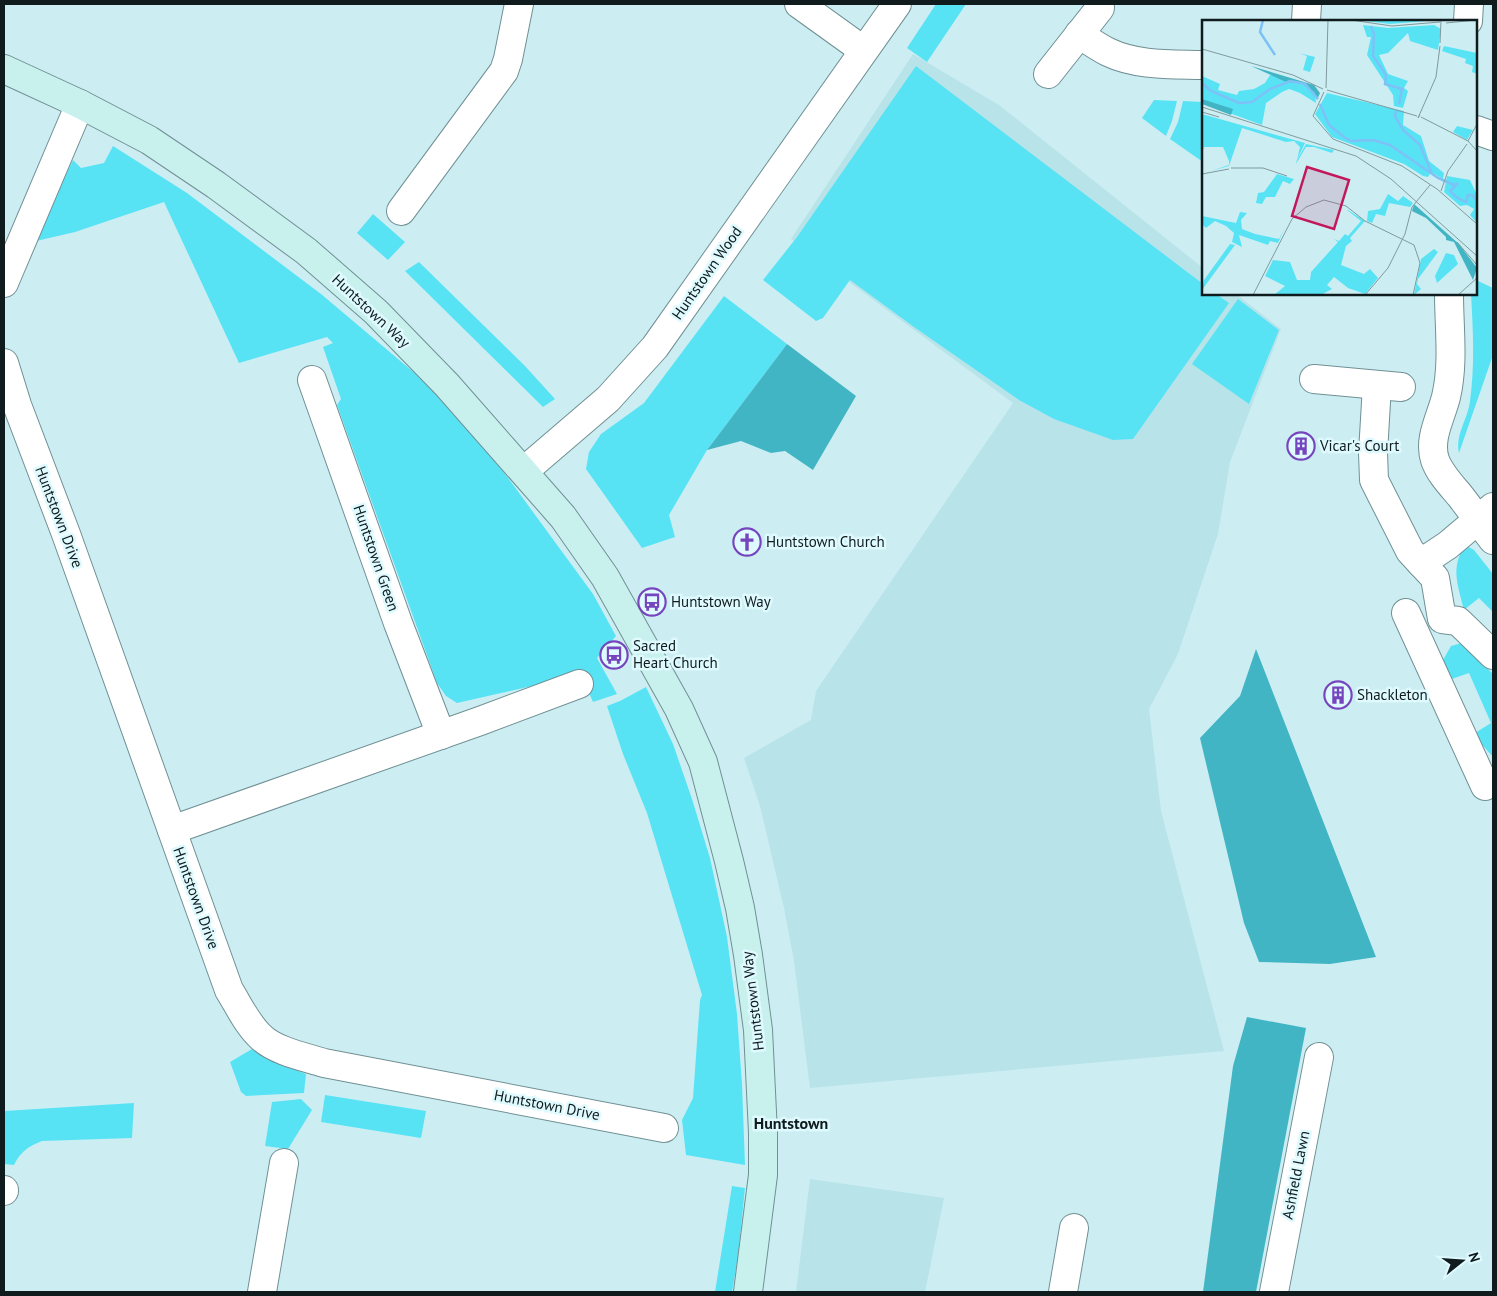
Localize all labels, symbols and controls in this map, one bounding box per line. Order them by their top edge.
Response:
inset map [1202,20,1477,295]
street label: Huntstown Wood [667,222,746,323]
street label: Huntstown Way [328,270,414,352]
building icon: Vicar's Court [1286,431,1316,461]
place label: Vicar's Court [1319,436,1399,455]
street label: Huntstown Drive [31,463,88,570]
street label: Huntstown Green [349,502,404,614]
church icon: Huntstown Church [732,527,762,557]
place label: Huntstown Church [766,532,885,551]
bus stop icon: Huntstown Way [637,587,667,617]
place label: Huntstown Way [671,592,771,611]
place label: Sacred Heart Church [633,636,718,672]
bus stop icon: Sacred Heart Church [599,640,629,670]
building icon: Shackleton [1323,680,1353,710]
place label: Shackleton [1357,685,1428,704]
street label: Huntstown Drive [169,844,224,952]
street label: Huntstown Way [737,950,768,1052]
street label: Huntstown Drive [493,1085,602,1124]
district label: Huntstown [754,1113,828,1133]
street label: Ashfield Lawn [1278,1129,1313,1221]
north arrow [1437,1236,1487,1286]
text: N [1464,1250,1484,1264]

